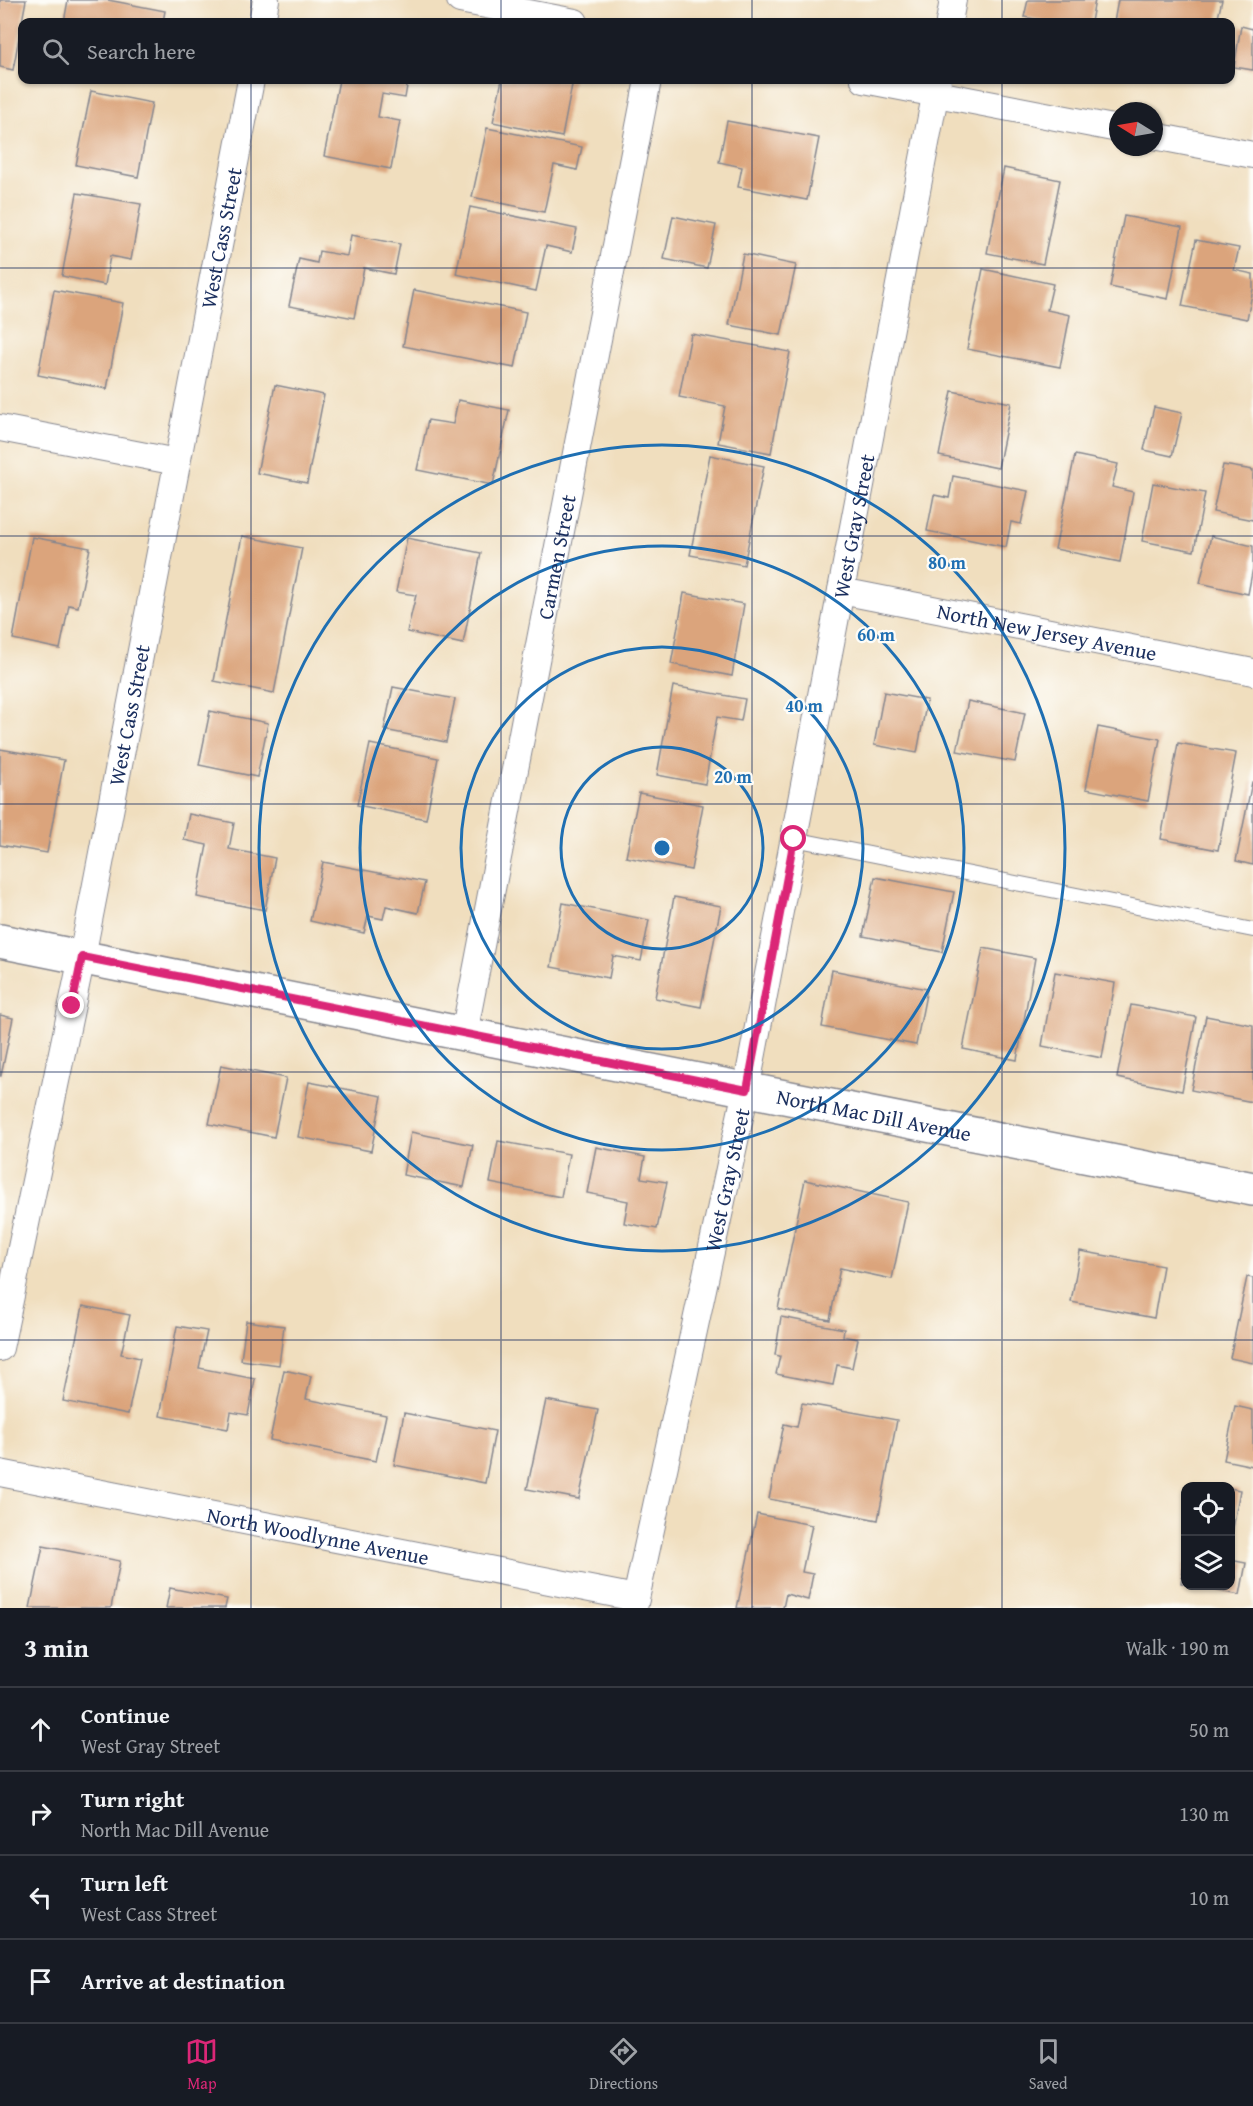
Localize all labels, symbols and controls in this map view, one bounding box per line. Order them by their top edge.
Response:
search box [18,18,1235,84]
icon: search [39,35,72,68]
text: Search here [87,35,196,67]
north arrow [1109,102,1163,156]
street label: West Cass Street [192,164,249,311]
street label: West Gray Street [824,451,882,601]
street label: Carmen Street [529,491,583,622]
text: 80 m [928,549,967,576]
street label: North New Jersey Avenue [935,595,1160,668]
text: 60 m [857,621,896,648]
street label: West Cass Street [100,641,158,788]
text: 40 m [785,692,824,719]
text: 20 m [714,763,753,790]
route start [780,825,806,851]
centre of rings [652,838,672,858]
route end [58,992,84,1018]
street label: North Mac Dill Avenue [774,1080,974,1149]
street label: West Gray Street [696,1105,757,1255]
map controls [1181,1482,1235,1590]
button: locate [1181,1482,1235,1536]
street label: North Woodlynne Avenue [204,1499,432,1572]
button: layers [1181,1536,1235,1590]
text: 3 min [24,1628,89,1667]
text: Walk · 190 m [1126,1633,1229,1662]
text: Continue [81,1699,170,1731]
icon: ahead [24,1713,57,1746]
text: 50 m [1189,1715,1229,1744]
text: West Gray Street [81,1731,220,1760]
text: Turn right [81,1783,184,1815]
icon: right [24,1797,57,1830]
text: 130 m [1179,1799,1229,1828]
text: North Mac Dill Avenue [81,1815,269,1844]
text: Turn left [81,1867,168,1899]
icon: left [24,1881,57,1914]
text: 10 m [1189,1883,1229,1912]
text: West Cass Street [81,1899,217,1928]
icon: arrive [24,1965,57,1998]
text: Arrive at destination [81,1965,285,1997]
tab: Map [185,2035,218,2095]
tab: Directions [589,2035,658,2095]
tab: Saved [1029,2035,1068,2095]

